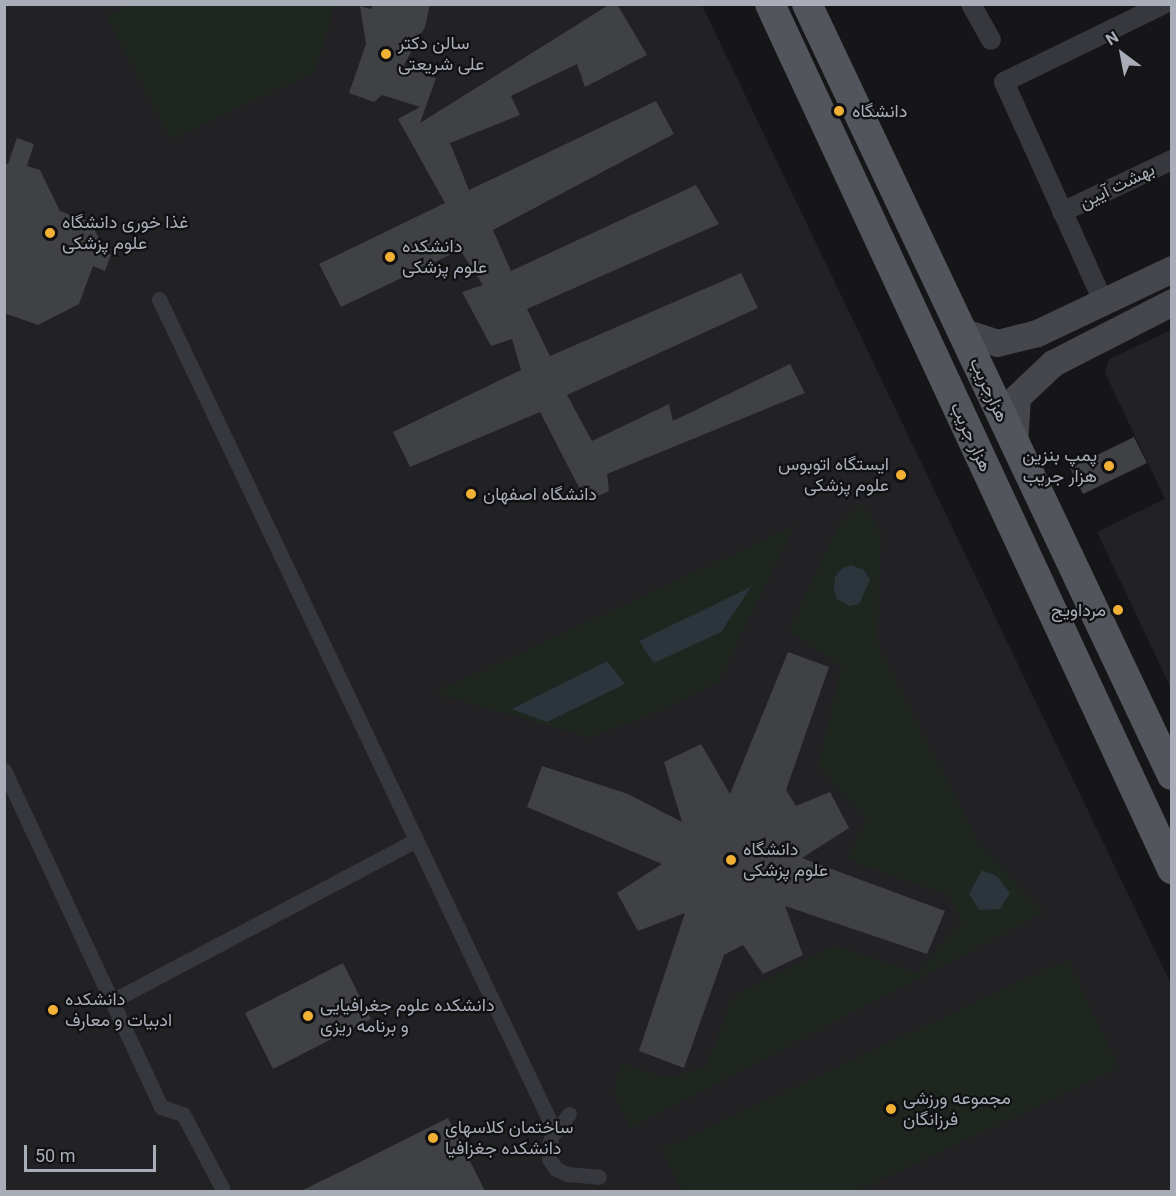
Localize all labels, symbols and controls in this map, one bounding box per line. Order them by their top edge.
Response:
north arrow [1092,24,1152,84]
text: N [1102,27,1122,49]
place label: سالن دکتر علی شریعتی [398,33,484,76]
marker: سالن دکتر علی شریعتی [379,47,393,61]
place label: دانشگاه [852,100,907,122]
marker: دانشگاه [830,102,848,120]
street label: بهشت آیین [1076,158,1158,214]
place label: غذا خوری دانشگاه علوم پزشکی [62,212,188,254]
marker: غذا خوری دانشگاه علوم پزشکی [43,226,57,240]
place label: دانشکده علوم پزشکی [402,236,487,278]
marker: دانشکده علوم پزشکی [383,250,397,264]
street label: هزارجریب [965,354,1013,426]
street label: هزار جریب [945,399,997,475]
place label: پمپ بنزین هزار جریب [1022,445,1097,488]
place label: ایستگاه اتوبوس علوم پزشکی [778,454,889,496]
marker: پمپ بنزین هزار جریب [1102,459,1116,473]
marker: ایستگاه اتوبوس علوم پزشکی [894,468,908,482]
place label: دانشگاه اصفهان [483,483,597,505]
marker: دانشگاه اصفهان [464,487,478,501]
place label: مرداویج [1051,599,1106,621]
marker: مرداویج [1111,603,1125,617]
place label: دانشگاه علوم پزشکی [743,839,828,882]
marker: دانشگاه علوم پزشکی [724,853,738,867]
place label: دانشکده ادبیات و معارف [65,989,172,1032]
place label: دانشکده علوم جغرافیایی و برنامه ریزی [320,995,494,1038]
marker: دانشکده ادبیات و معارف [46,1003,60,1017]
marker: دانشکده علوم جغرافیایی و برنامه ریزی [301,1009,315,1023]
place label: مجموعه ورزشی فرزانگان [903,1088,1011,1130]
marker: مجموعه ورزشی فرزانگان [884,1102,898,1116]
place label: ساختمان کلاسهای دانشکده جغزافیا [445,1117,573,1160]
marker: ساختمان کلاسهای دانشکده جغزافیا [426,1131,440,1145]
scale bar [27,1133,159,1171]
text: 50 m [35,1145,75,1166]

